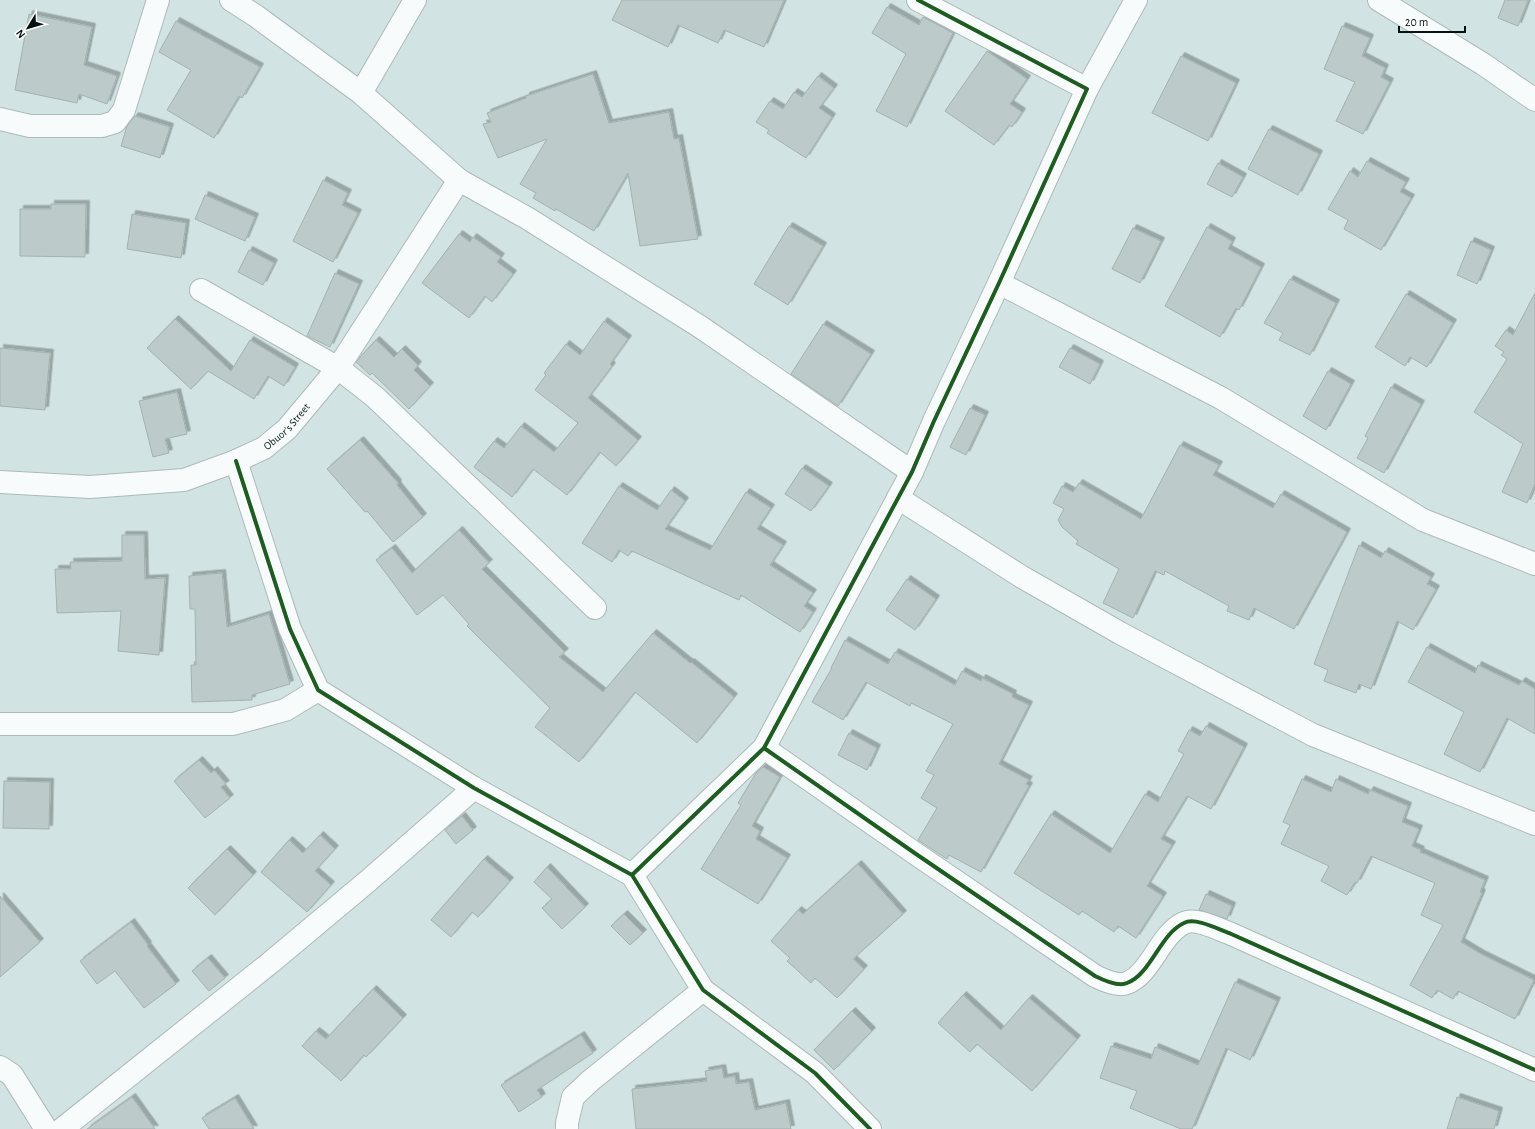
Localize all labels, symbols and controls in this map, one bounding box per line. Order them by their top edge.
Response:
north arrow [8,8,48,48]
scale bar [1399,8,1465,34]
text: 20 m [1405,16,1428,28]
text: N [14,27,27,40]
street label: Obuor’s Street [261,401,312,452]

